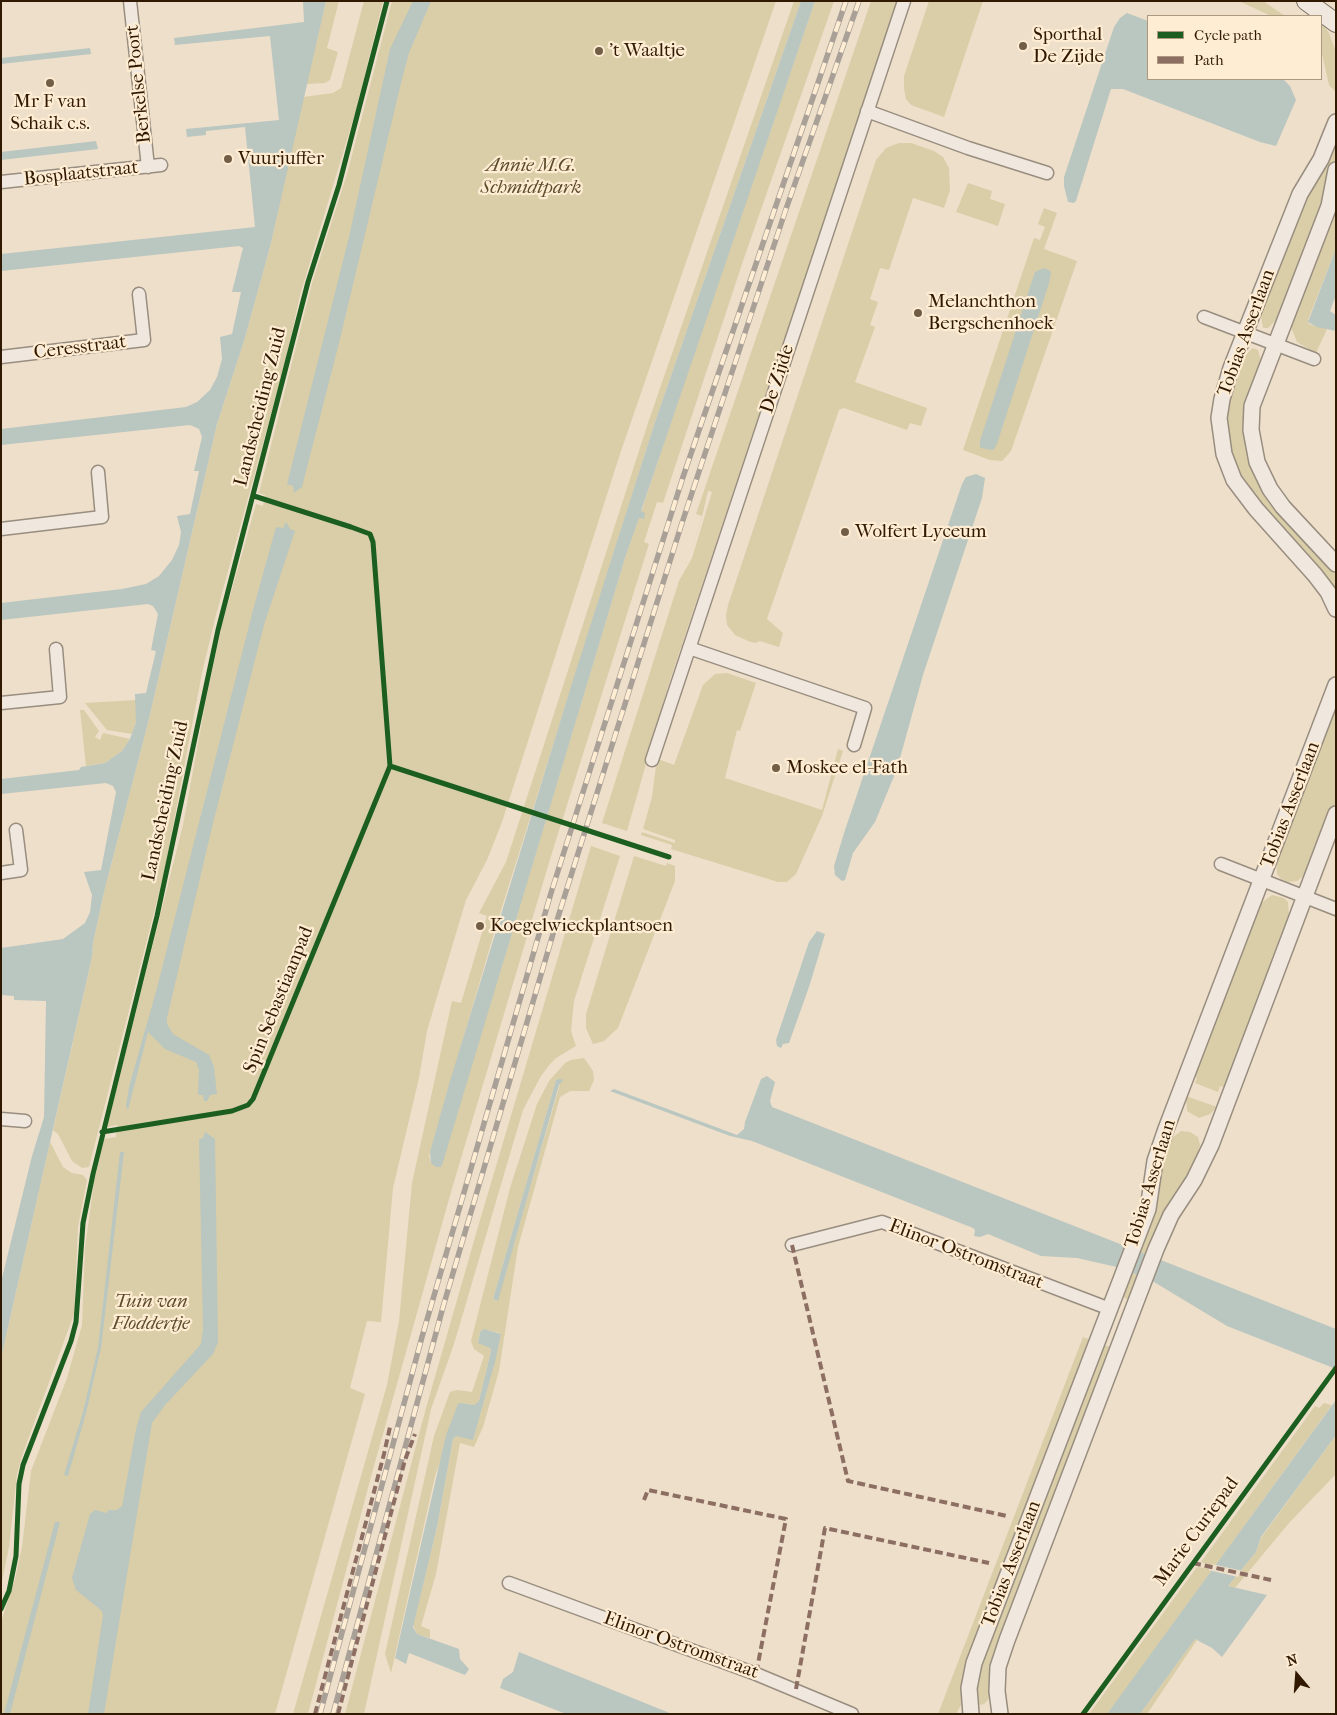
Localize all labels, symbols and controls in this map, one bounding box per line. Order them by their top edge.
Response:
legend [1147,15,1322,80]
street label: Berkelse Poort [121,23,157,145]
place label: Sporthal De Zijde [1033,24,1104,68]
text: Cycle path [1194,26,1262,44]
place label: 't Waaltje [609,40,685,62]
marker: Sporthal De Zijde [1017,40,1029,52]
marker: 't Waaltje [593,45,605,57]
text: Path [1194,51,1224,69]
marker: Mr F van Schaik c.s. [44,77,56,89]
place label: Mr F van Schaik c.s. [10,91,90,135]
place label: Vuurjuffer [238,148,324,170]
marker: Vuurjuffer [222,153,234,165]
park label: Annie M.G. Schmidtpark [481,155,581,199]
street label: Bosplaatstraat [23,157,139,191]
street label: Tobias Asserlaan [1213,266,1281,400]
place label: Melanchthon Bergschenhoek [928,291,1054,335]
marker: Melanchthon Bergschenhoek [912,307,924,319]
street label: Landscheiding Zuid [230,325,292,489]
street label: Ceresstraat [33,331,127,365]
street label: De Zijde [756,342,800,416]
place label: Wolfert Lyceum [855,521,987,543]
marker: Wolfert Lyceum [839,526,851,538]
street label: Landscheiding Zuid [138,719,194,883]
street label: Tobias Asserlaan [1256,739,1326,871]
place label: Moskee el-Fath [786,757,908,779]
marker: Moskee el-Fath [770,762,782,774]
place label: Koegelwieckplantsoen [490,915,673,937]
marker: Koegelwieckplantsoen [474,920,486,932]
street label: Spin Sebastiaanpad [239,923,319,1077]
street label: Tobias Asserlaan [1121,1117,1181,1251]
street label: Elinor Ostromstraat [886,1215,1046,1295]
park label: Tuin van Floddertje [112,1291,190,1335]
street label: Marie Curiepad [1150,1473,1244,1591]
street label: Tobias Asserlaan [977,1498,1047,1630]
street label: Elinor Ostromstraat [600,1607,762,1685]
north arrow [1272,1650,1322,1700]
text: N [1285,1651,1300,1670]

